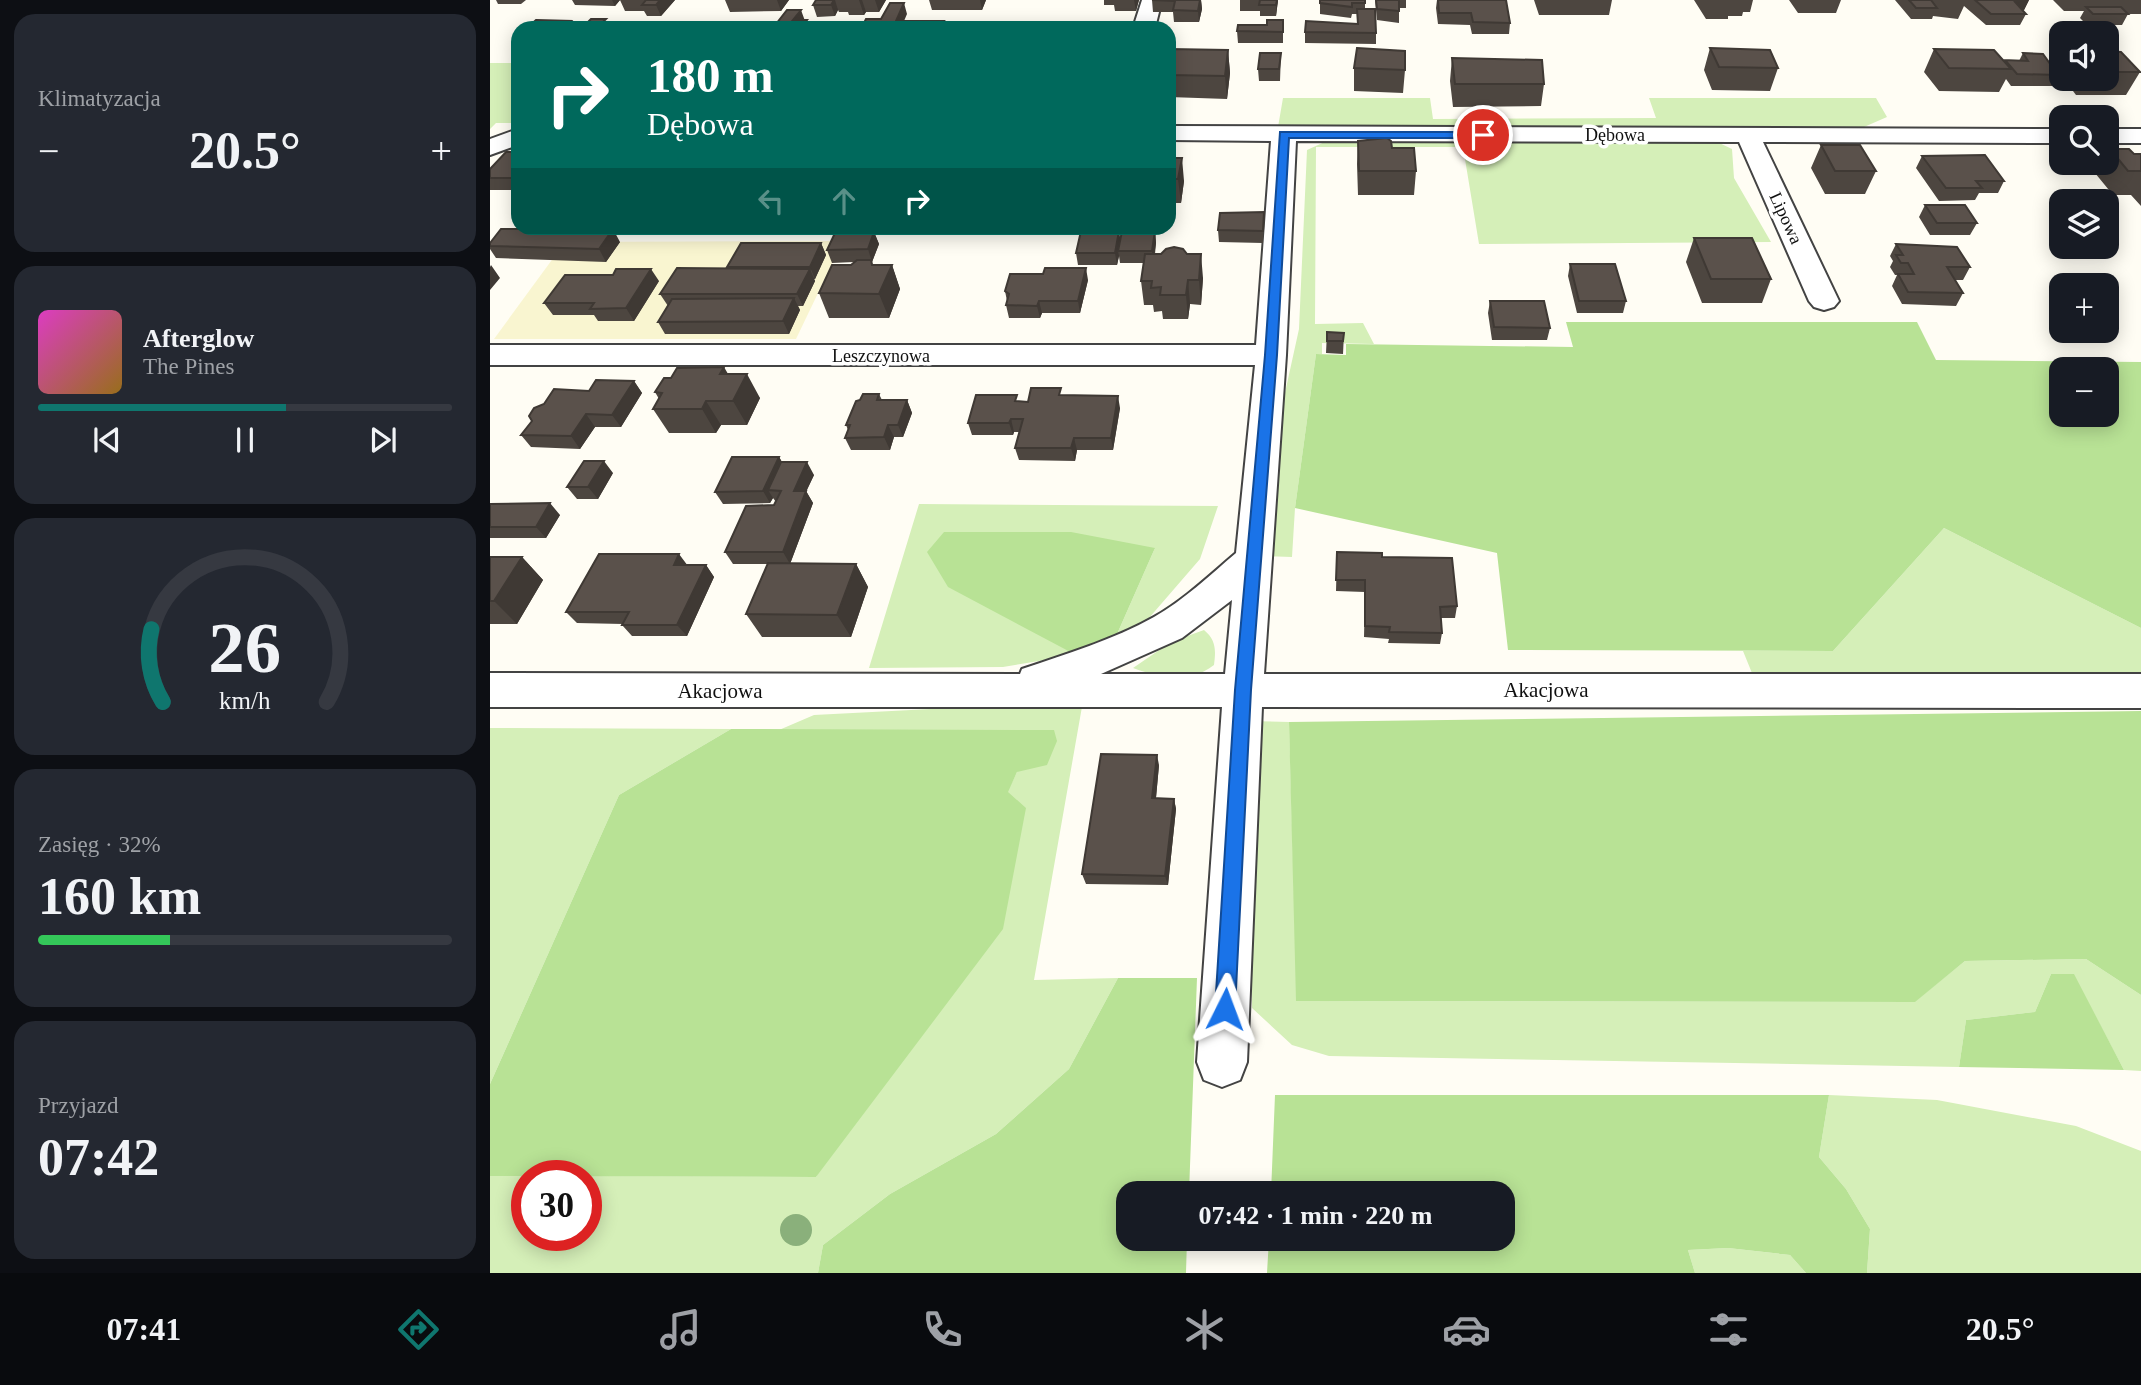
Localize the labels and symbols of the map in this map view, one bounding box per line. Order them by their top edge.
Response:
pin [1453,105,1513,165]
street label: Dębowa [1585,125,1645,145]
street label: Lipowa [1765,189,1807,247]
street label: Leszczynowa [832,346,930,366]
street label: Akacjowa [1503,678,1589,702]
street label: Akacjowa [677,679,763,703]
position arrow [1188,972,1262,1046]
speed limit sign: 30 [511,1160,602,1251]

